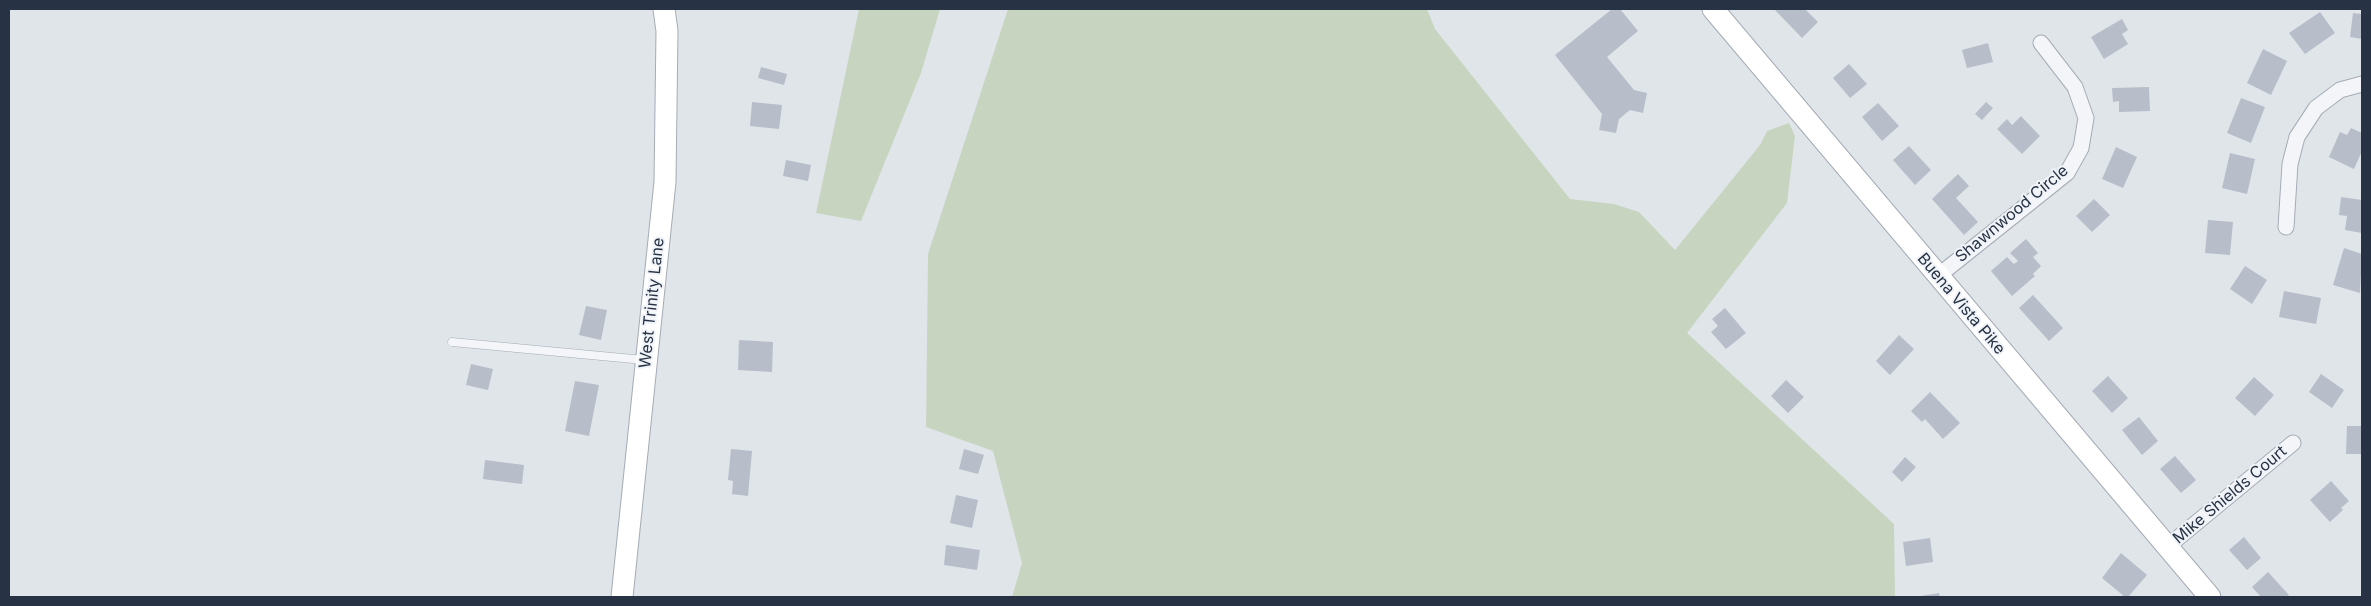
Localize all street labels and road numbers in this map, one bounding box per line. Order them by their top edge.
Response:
street label: Shawnwood Circle [1952,161,2072,267]
street label: West Trinity Lane [636,237,668,369]
street label: Buena Vista Pike [1913,249,2009,359]
street label: Mike Shields Court [2169,442,2291,548]

